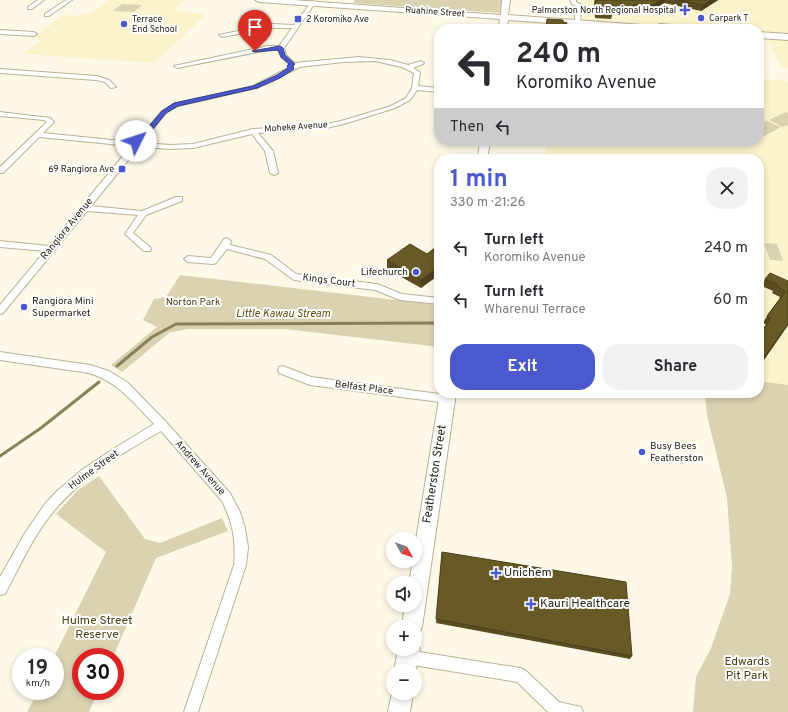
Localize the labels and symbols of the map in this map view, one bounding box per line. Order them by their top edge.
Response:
street label: Ruahine Street [405,4,465,20]
marker: Palmerston North Regional Hospital [679,4,691,16]
place label: Palmerston North Regional Hospital [532,5,676,16]
pin [238,10,272,51]
marker: Carpark T [696,13,706,23]
place label: Carpark T [709,13,748,24]
place label: Terrace End School [132,14,177,35]
marker: 2 Koromiko Ave [293,14,303,24]
place label: 2 Koromiko Ave [306,14,369,25]
marker: Terrace End School [119,19,129,29]
street label: Moheke Avenue [264,119,328,135]
position arrow [115,120,157,162]
place label: 69 Rangiora Ave [48,164,114,175]
marker: 69 Rangiora Ave [117,164,127,174]
street label: Rangiora Avenue [38,195,96,263]
place label: Lifechurch [361,266,408,279]
marker: Lifechurch [411,267,421,277]
street label: Kings Court [302,271,356,291]
place label: Rangiora Mini Supermarket [32,295,93,320]
park label: Norton Park [166,296,220,309]
marker: Rangiora Mini Supermarket [19,302,29,312]
water label: Little Kawau Stream [236,307,330,321]
street label: Belfast Place [334,378,394,398]
street label: Featherston Street [419,423,451,525]
street label: Andrew Avenue [172,438,228,498]
place label: Busy Bees Featherston [650,440,703,465]
street label: Hulme Street [66,447,122,493]
marker: Busy Bees Featherston [637,447,647,457]
north arrow [386,532,422,568]
place label: Unichem [504,565,552,581]
marker: Unichem [491,568,501,578]
place label: Kauri Healthcare [540,596,630,612]
marker: Kauri Healthcare [525,598,537,610]
park label: Hulme Street Reserve [62,613,132,643]
speed limit sign: 30 [72,648,124,700]
park label: Edwards Pit Park [724,654,770,684]

